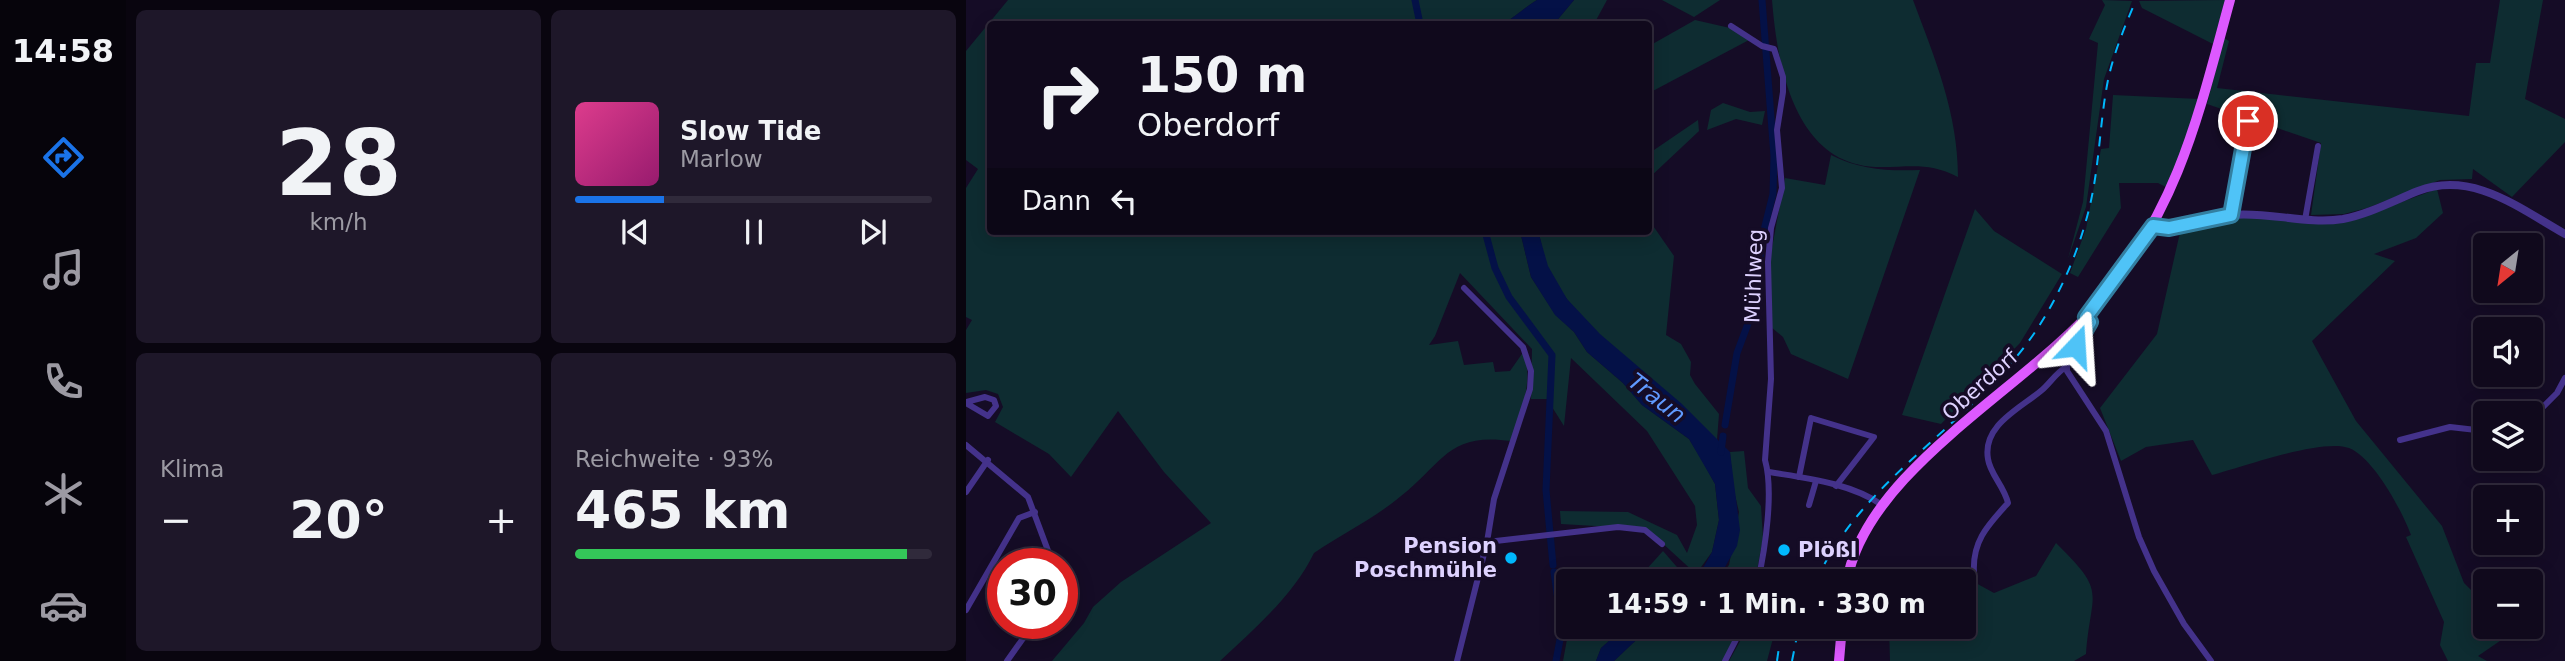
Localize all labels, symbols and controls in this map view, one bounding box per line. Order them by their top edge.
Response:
text: 14:58 [12,32,114,70]
text: 150 m [1137,47,1307,104]
icon: right [1022,49,1113,140]
pin [2218,91,2278,151]
icon: arrive [2229,102,2267,140]
text: Oberdorf [1137,106,1279,144]
text: 28 [275,111,402,216]
text: Slow Tide [680,116,821,146]
icon: directions [39,133,88,182]
text: Marlow [680,146,763,172]
icon: left [1105,182,1143,220]
text: Dann [1022,186,1091,216]
text: km/h [309,209,368,235]
icon: previous [616,213,654,251]
icon: pause [735,213,773,251]
icon: next [854,213,892,251]
street label: Mühlweg [1740,229,1768,323]
north arrow [2473,233,2543,303]
map controls [2473,233,2543,639]
icon: music [39,245,88,294]
position arrow [2039,309,2113,383]
button: sound [2473,317,2543,387]
street label: Oberdorf [1937,344,2023,425]
icon: phone [39,357,88,406]
water label: Traun [1623,368,1691,428]
button: layers [2473,401,2543,471]
text: Reichweite · 93% [575,446,773,472]
text: Klima [160,456,224,482]
icon: climate [39,469,88,518]
text: 465 km [575,480,790,540]
button: + [2473,485,2543,555]
text: 20° [289,490,388,550]
text: − [160,498,192,542]
text: + [485,498,517,542]
place label: Pension Poschmühle [1354,534,1497,582]
place label: Plößl [1798,538,1857,562]
marker: Plößl [1776,542,1792,558]
speed limit sign: 30 [987,548,1078,639]
marker: Pension Poschmühle [1503,550,1519,566]
button: − [2473,569,2543,639]
icon: car [39,581,88,630]
text: 14:59 · 1 Min. · 330 m [1606,589,1926,619]

